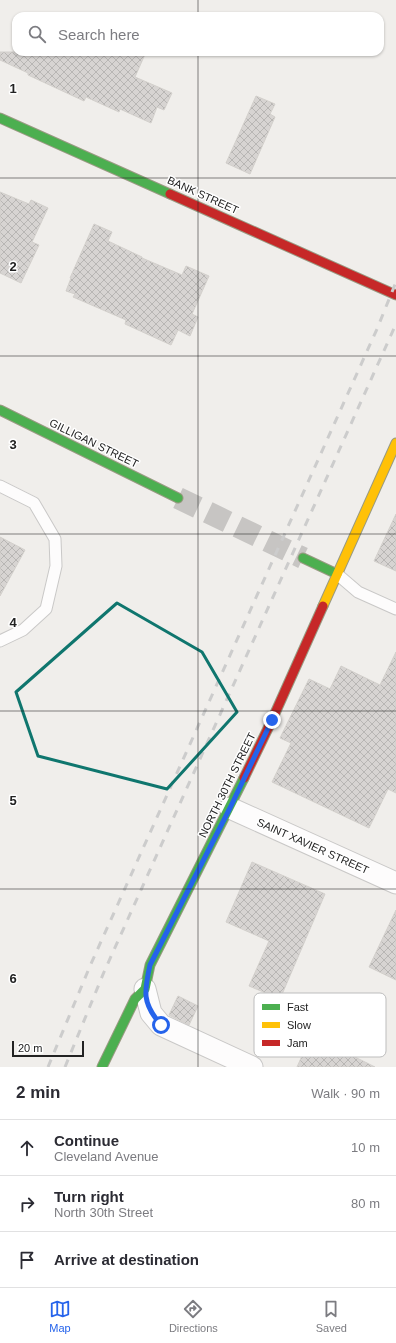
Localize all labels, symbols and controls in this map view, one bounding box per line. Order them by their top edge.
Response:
search box [12,12,384,56]
icon: search [26,23,48,45]
text: Search here [58,26,140,43]
text: 1 [9,81,17,96]
street label: BANK STREET [166,174,241,216]
text: 2 [9,259,17,274]
street label: GILLIGAN STREET [48,416,141,470]
text: 3 [9,437,17,452]
text: 4 [9,615,17,630]
route end [263,711,281,729]
street label: NORTH 30TH STREET [196,730,258,839]
text: 5 [9,793,17,808]
street label: SAINT XAVIER STREET [255,816,371,876]
text: 6 [9,971,17,986]
legend [254,993,386,1057]
text: Fast [287,1001,308,1013]
route start [152,1016,170,1034]
text: Slow [287,1019,311,1031]
text: Jam [287,1037,308,1049]
scale bar [12,1039,84,1058]
text: 20 m [18,1042,42,1054]
text: 2 min [16,1083,60,1102]
text: Walk · 90 m [311,1086,380,1101]
text: Continue [54,1132,119,1149]
icon: ahead [16,1137,38,1159]
text: 10 m [351,1140,380,1155]
text: Cleveland Avenue [54,1149,159,1164]
text: Turn right [54,1188,124,1205]
icon: right [16,1193,38,1215]
text: 80 m [351,1196,380,1211]
text: North 30th Street [54,1205,153,1220]
icon: arrive [16,1249,38,1271]
text: Arrive at destination [54,1251,199,1268]
tab: Map [49,1298,71,1334]
tab: Directions [169,1298,218,1334]
tab: Saved [316,1298,347,1334]

